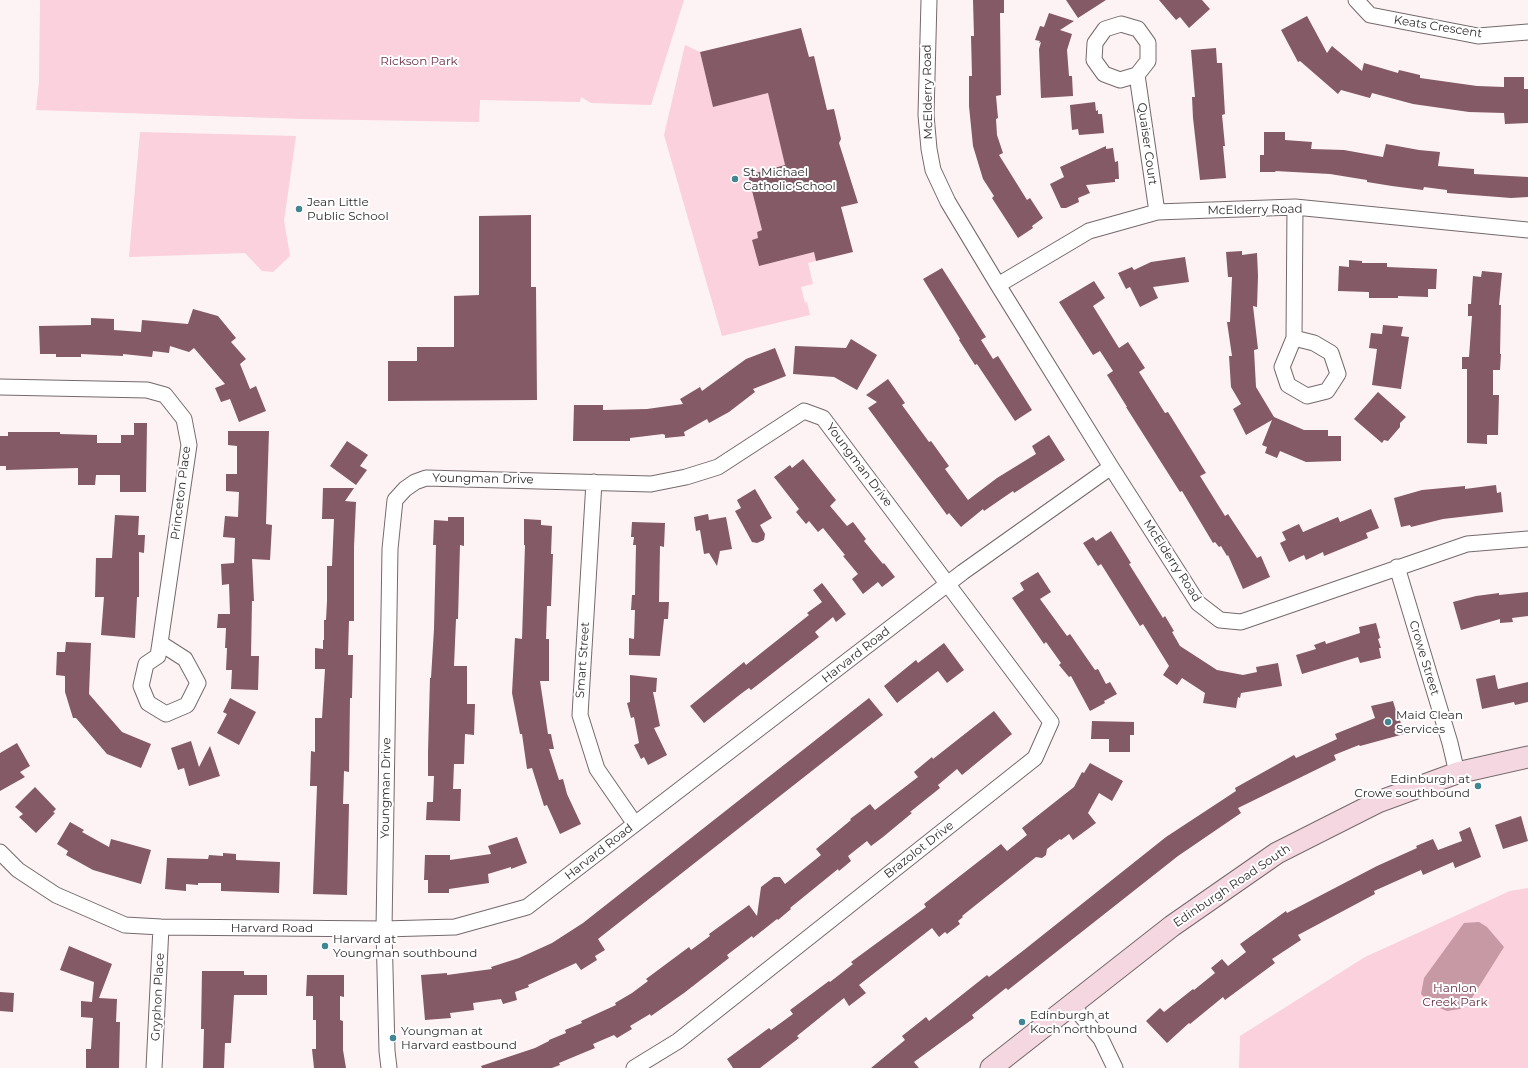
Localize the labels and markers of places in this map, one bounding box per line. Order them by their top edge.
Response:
place label: St. Michael Catholic School [743,165,836,193]
marker: St. Michael Catholic School [730,174,740,184]
place label: Jean Little Public School [307,195,389,223]
marker: Jean Little Public School [294,204,304,214]
place label: Maid Clean Services [1396,708,1463,736]
marker: Maid Clean Services [1383,717,1393,727]
place label: Edinburgh at Crowe southbound [1354,772,1470,800]
marker: Edinburgh at Crowe southbound [1473,781,1483,791]
place label: Harvard at Youngman southbound [333,932,477,960]
marker: Harvard at Youngman southbound [320,941,330,951]
place label: Edinburgh at Koch northbound [1030,1008,1137,1036]
marker: Edinburgh at Koch northbound [1017,1017,1027,1027]
place label: Youngman at Harvard eastbound [401,1024,517,1052]
marker: Youngman at Harvard eastbound [388,1033,398,1043]

